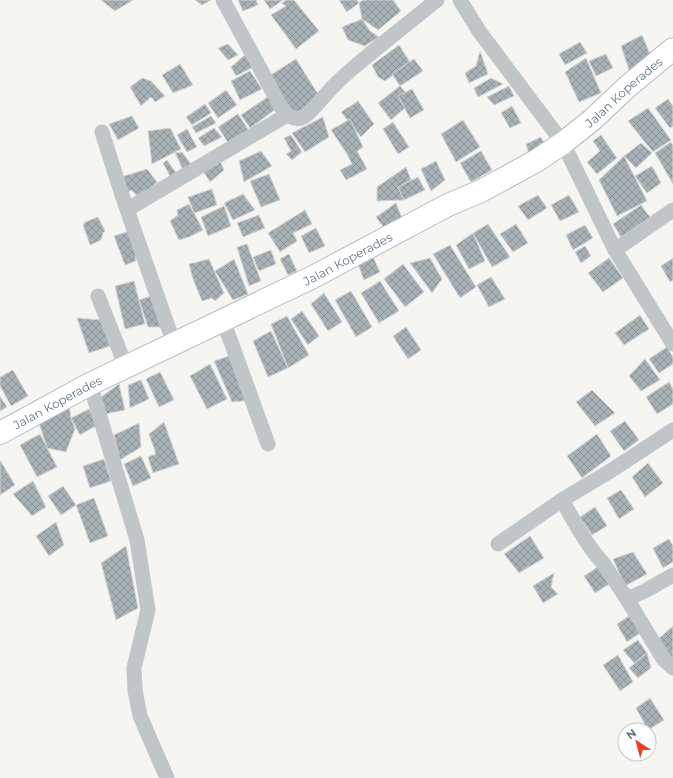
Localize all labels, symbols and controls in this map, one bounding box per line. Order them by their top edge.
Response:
street label: Jalan Koperades [581,53,665,131]
street label: Jalan Koperades [300,229,395,289]
street label: Jalan Koperades [9,372,104,433]
north arrow [617,722,657,762]
text: N [623,726,639,742]

